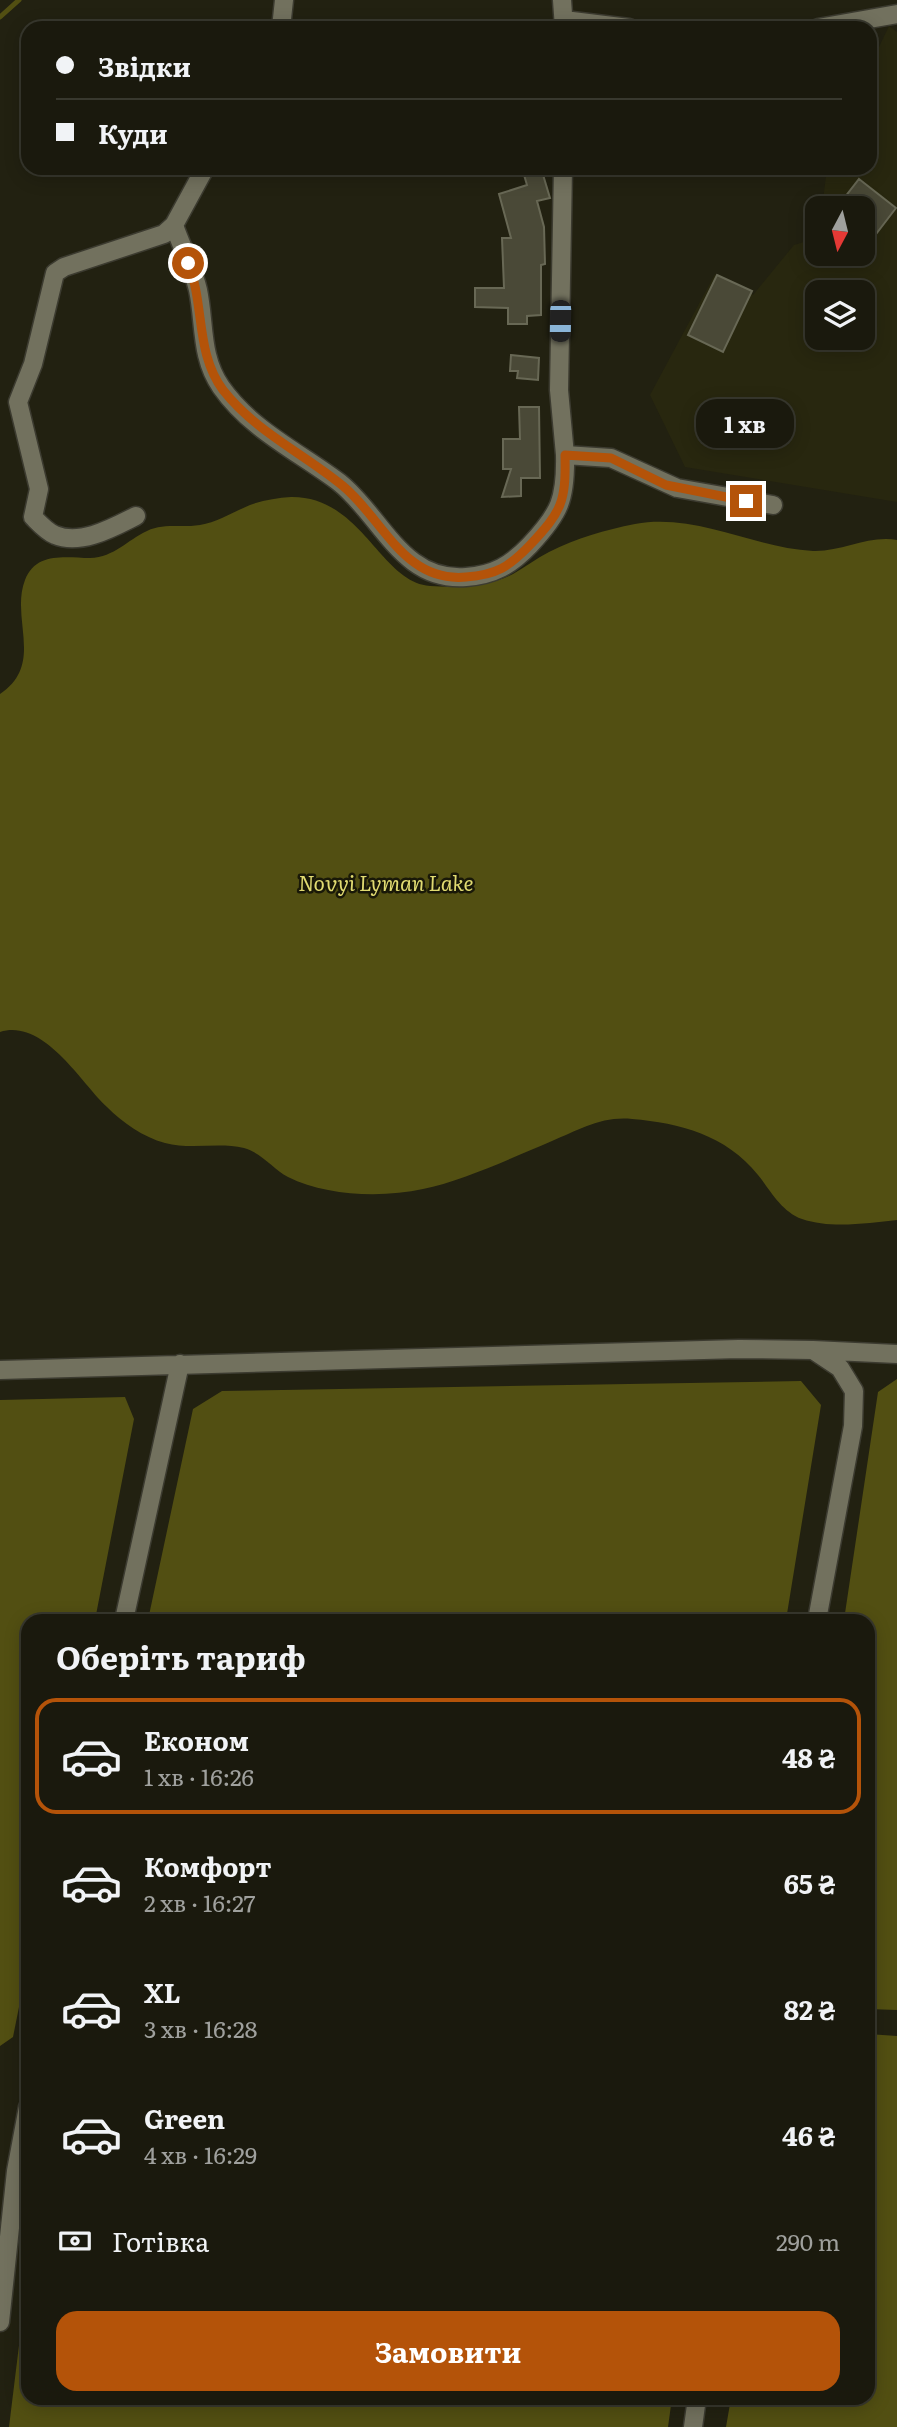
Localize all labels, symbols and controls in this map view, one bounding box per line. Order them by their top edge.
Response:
text: Звідки [98,46,191,85]
text: Куди [98,113,168,152]
north arrow [805,196,875,266]
map controls [805,196,875,350]
route start [172,247,204,279]
button: layers [805,280,875,350]
car [550,300,571,342]
callout: 1 хв [697,400,795,448]
text: 1 хв [724,406,766,440]
route end [730,485,762,517]
water label: Novyi Lyman Lake [298,866,474,897]
text: Оберіть тариф [56,1632,306,1680]
text: Економ [144,1720,249,1759]
icon: car [60,1725,123,1788]
text: 48 ₴ [782,1737,836,1776]
text: 1 хв · 16:26 [144,1759,254,1793]
text: Комфорт [144,1846,271,1885]
icon: car [60,1851,123,1914]
text: 65 ₴ [784,1863,836,1902]
text: 2 хв · 16:27 [144,1885,255,1919]
text: XL [144,1972,181,2011]
icon: car [60,1977,123,2040]
text: 82 ₴ [784,1989,836,2028]
text: 3 хв · 16:28 [144,2011,257,2045]
text: Green [144,2098,225,2137]
icon: car [60,2103,123,2166]
text: 46 ₴ [782,2115,836,2154]
text: 4 хв · 16:29 [144,2137,257,2171]
text: Готівка [112,2221,209,2260]
icon: cash [56,2222,94,2260]
text: 290 m [776,2224,840,2258]
button: Замовити [56,2311,840,2391]

